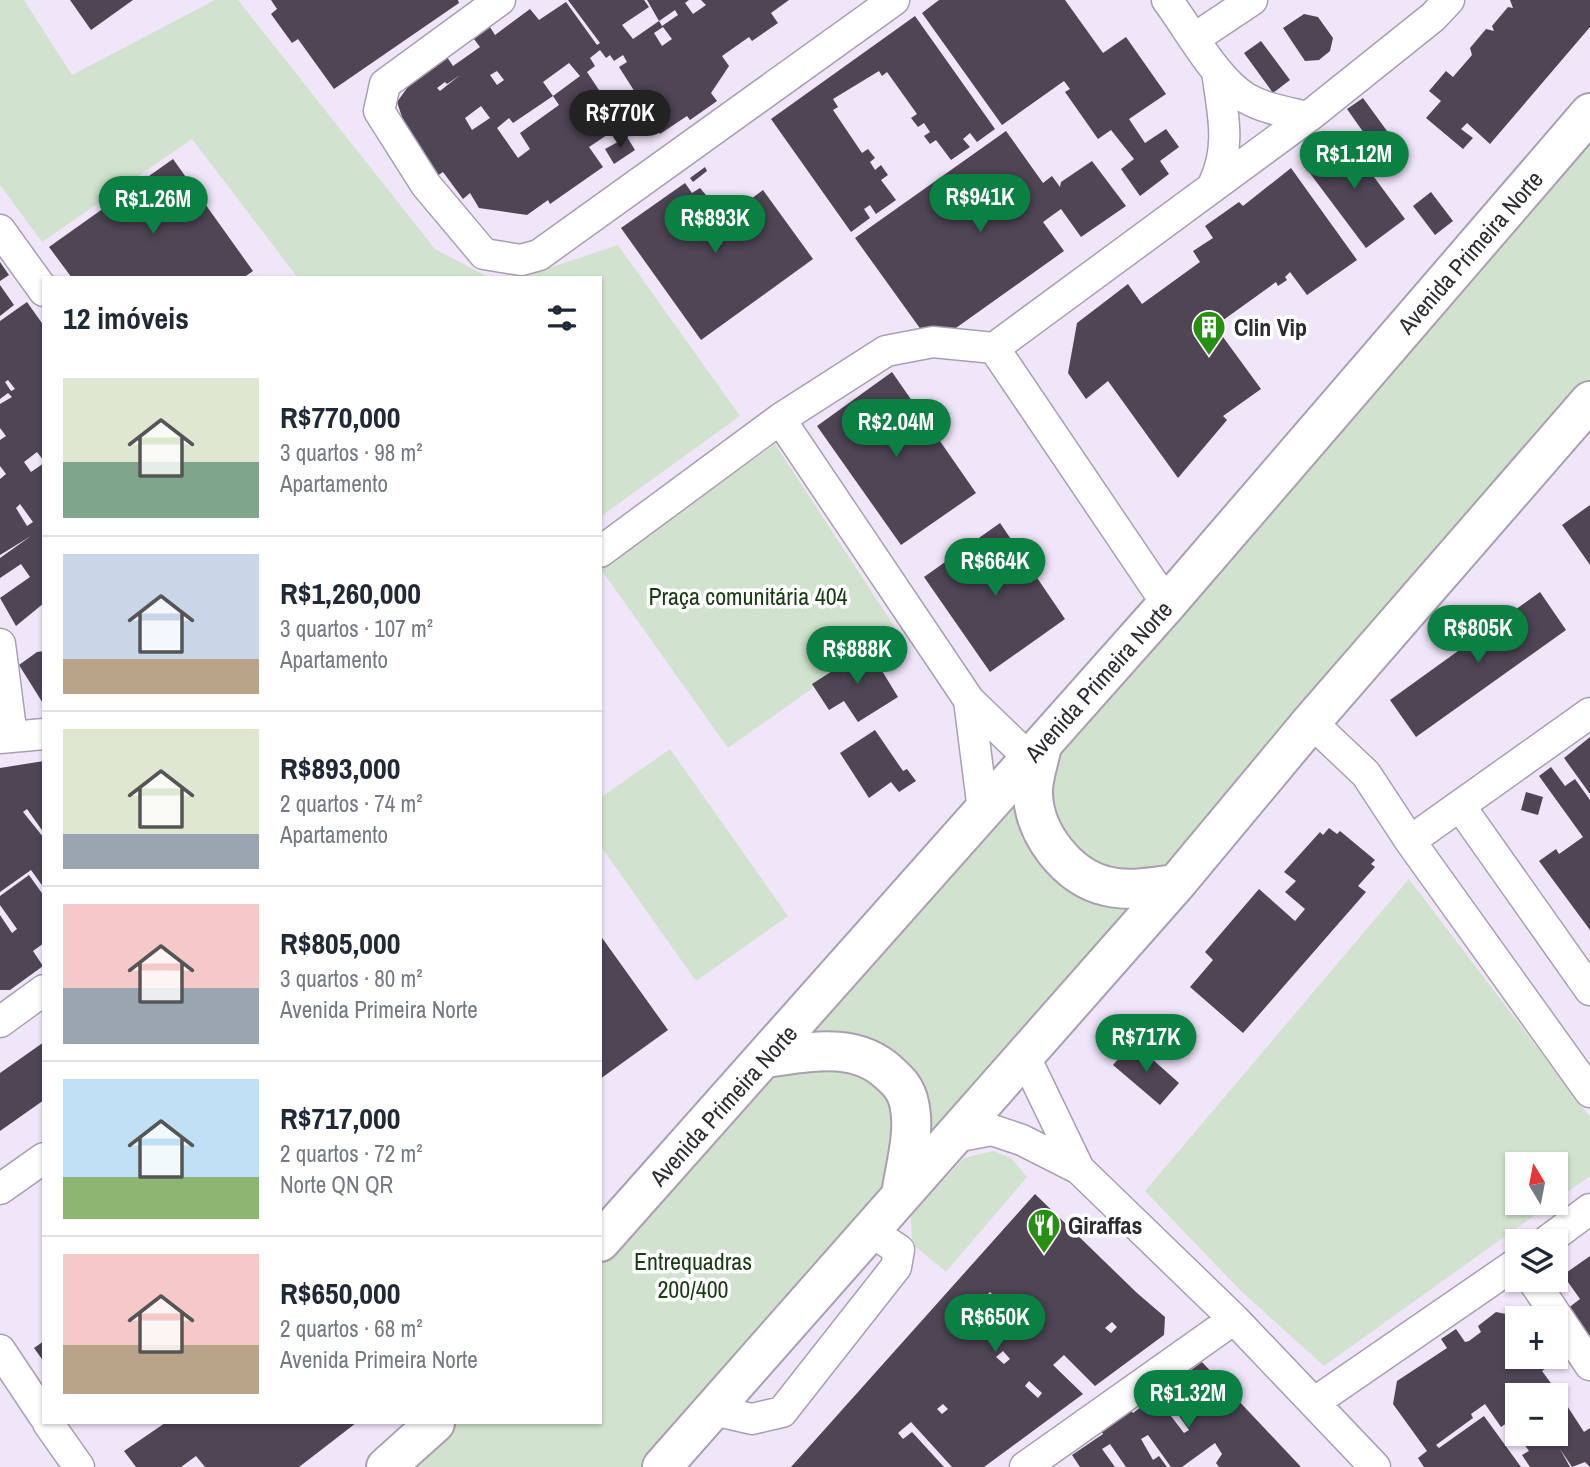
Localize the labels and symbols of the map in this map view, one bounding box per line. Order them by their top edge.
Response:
pin: R$770K [563,90,677,150]
pin: R$1.12M [1289,132,1419,191]
street label: Avenida Primeira Norte [1390,164,1550,341]
pin: R$941K [923,174,1037,234]
pin: R$1.26M [88,176,218,236]
pin: R$893K [658,196,772,255]
building icon: Clin Vip [1190,308,1228,357]
place label: Clin Vip [1234,311,1307,343]
pin: R$2.04M [831,400,961,459]
pin: R$664K [938,538,1052,598]
park label: Praça comunitária 404 [648,580,848,612]
street label: Avenida Primeira Norte [1016,594,1179,769]
pin: R$805K [1421,606,1535,665]
pin: R$888K [800,626,914,686]
pin: R$717K [1089,1014,1203,1074]
street label: Avenida Primeira Norte [641,1018,804,1193]
north arrow [1505,1152,1568,1214]
restaurant icon: Giraffas [1025,1206,1063,1255]
place label: Giraffas [1068,1209,1142,1241]
park label: Entrequadras 200/400 [634,1245,752,1305]
pin: R$650K [938,1294,1052,1354]
pin: R$1.32M [1123,1370,1253,1430]

